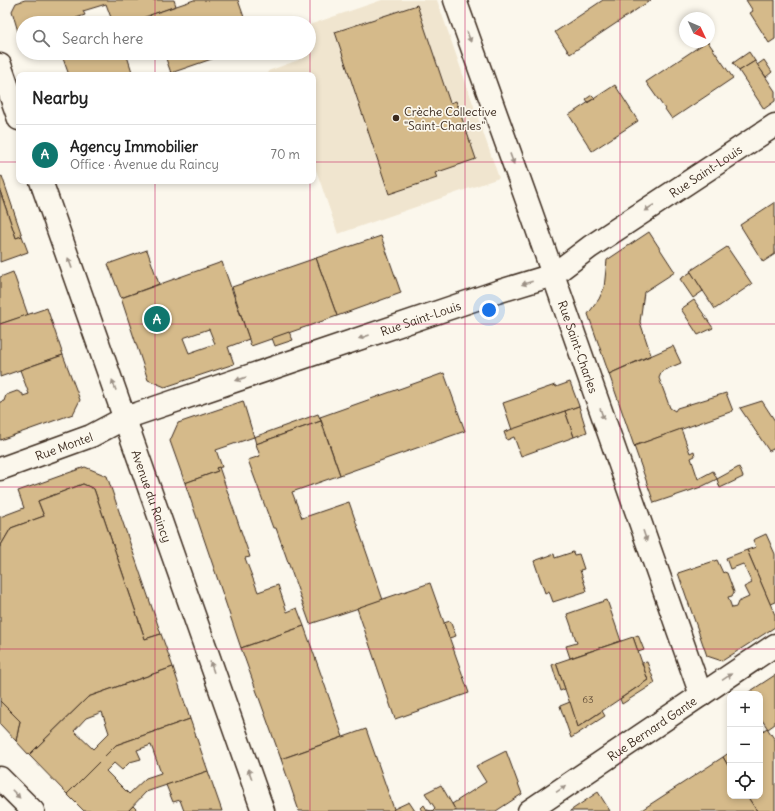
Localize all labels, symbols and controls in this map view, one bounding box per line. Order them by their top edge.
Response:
north arrow [679,12,715,48]
search box [16,16,316,60]
icon: search [30,27,52,49]
text: Search here [62,29,143,48]
one-way arrow [466,31,472,43]
text: Nearby [32,87,88,109]
place label: Crèche Collective "Saint-Charles" [404,104,497,133]
marker: Crèche Collective "Saint-Charles" [391,113,401,123]
text: Agency Immobilier [70,137,198,156]
street label: Rue Saint-Louis [666,141,745,200]
text: A [41,146,49,163]
text: 70 m [271,146,300,163]
one-way arrow [510,153,516,165]
text: Office · Avenue du Raincy [70,156,219,173]
one-way arrow [643,205,655,212]
one-way arrow [67,256,73,268]
one-way arrow [521,280,533,286]
street label: Rue Saint-Louis [378,297,463,339]
street label: Rue Saint-Charles [555,298,602,395]
your location [479,300,499,320]
pin: A [144,304,170,334]
one-way arrow [357,334,369,340]
one-way arrow [234,376,246,382]
one-way arrow [110,379,116,391]
one-way arrow [599,408,605,420]
street label: Rue Montel [33,429,95,463]
street label: Avenue du Raincy [129,448,175,544]
one-way arrow [642,531,648,543]
one-way arrow [209,660,215,672]
one-way arrow [722,673,732,681]
map controls [727,691,763,799]
button: + [727,691,763,727]
house number: 63 [582,693,594,706]
street label: Rue Bernard Gante [604,693,699,764]
button: − [727,727,763,763]
button: locate [727,763,763,799]
one-way arrow [247,768,253,780]
one-way arrow [556,785,566,793]
one-way arrow [11,789,21,799]

